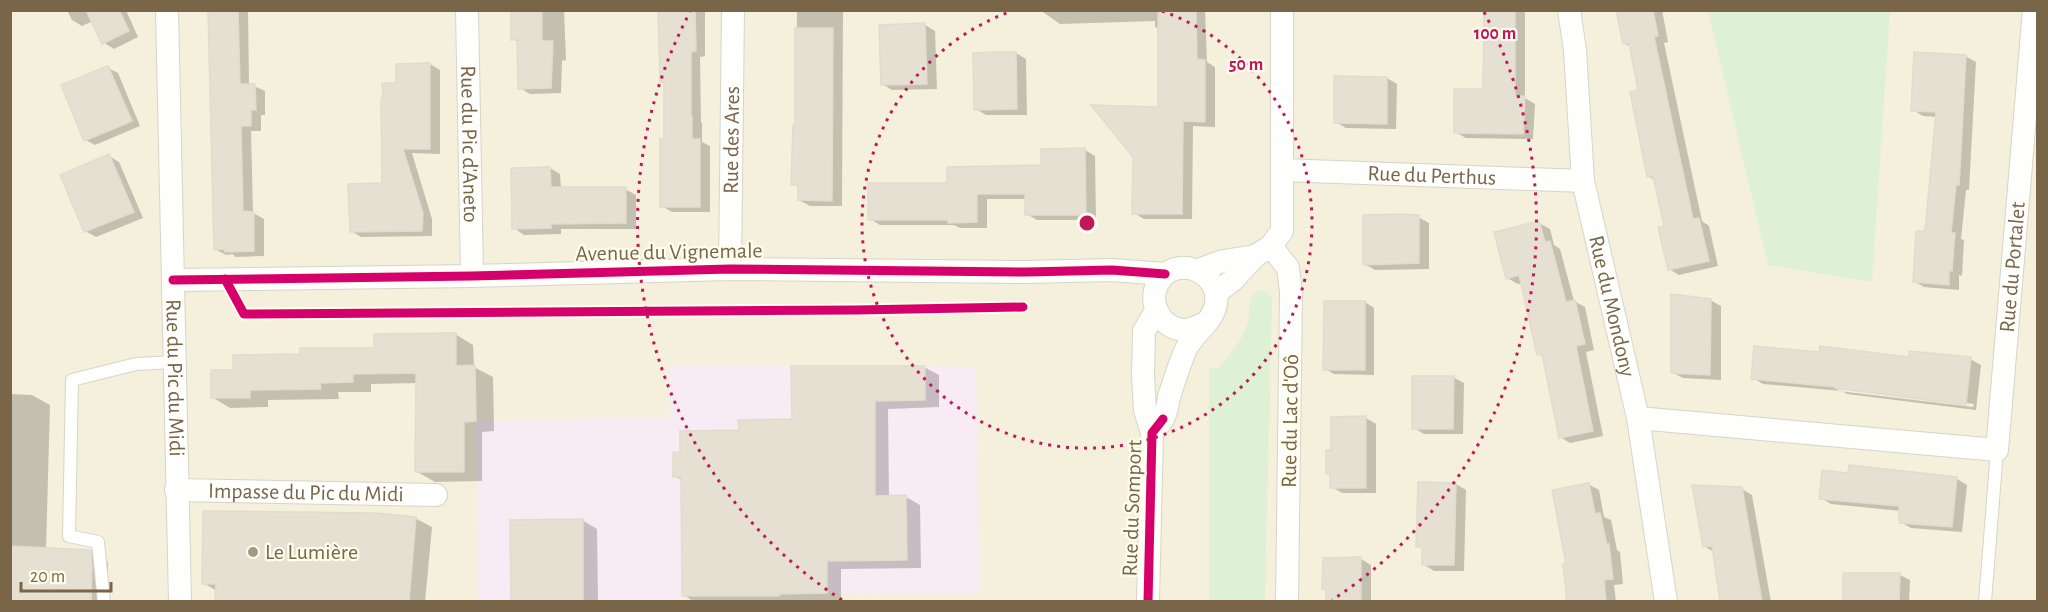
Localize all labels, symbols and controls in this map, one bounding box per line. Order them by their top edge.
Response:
text: 100 m [1474,25,1516,43]
text: 50 m [1229,56,1263,74]
street label: Rue du Pic d'Aneto [457,65,482,223]
street label: Rue des Ares [720,86,743,194]
street label: Rue du Perthus [1367,162,1497,189]
street label: Rue du Portalet [1996,201,2029,333]
centre of rings [1077,213,1097,233]
street label: Rue du Mondony [1585,233,1639,379]
street label: Avenue du Vignemale [575,239,763,265]
street label: Rue du Pic du Midi [162,299,188,457]
street label: Rue du Lac d'Oô [1278,354,1302,488]
street label: Rue du Somport [1119,439,1145,577]
street label: Impasse du Pic du Midi [208,480,404,505]
place label: Le Lumière [265,541,358,563]
marker: Le Lumière [246,545,260,559]
scale bar [21,555,111,593]
text: 20 m [30,568,65,586]

